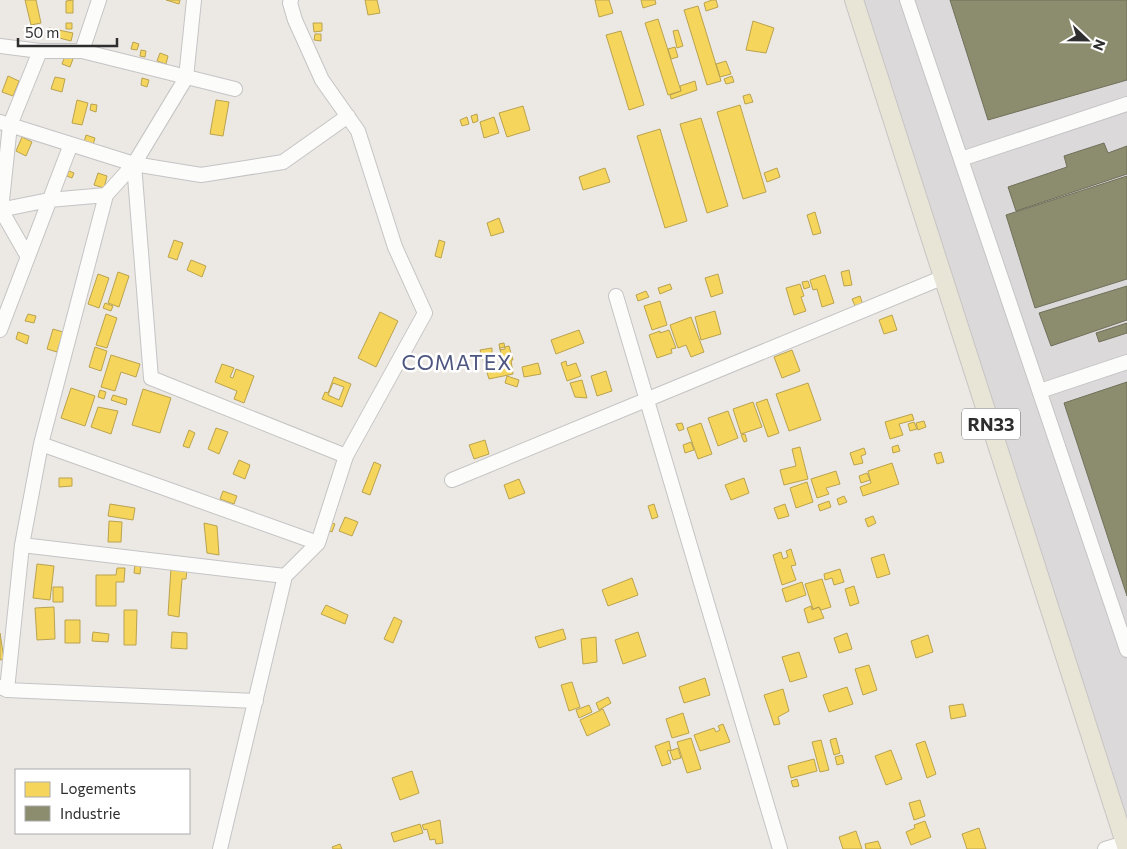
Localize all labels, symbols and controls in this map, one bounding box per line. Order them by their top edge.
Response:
scale bar [18,15,116,47]
north arrow [1062,15,1112,65]
text: 50 m [25,23,59,41]
text: N [1090,37,1109,53]
district label: COMATEX [401,349,513,374]
road number: RN33 [962,408,1020,439]
legend [15,769,190,834]
text: Logements [60,779,136,797]
text: Industrie [60,804,121,822]

